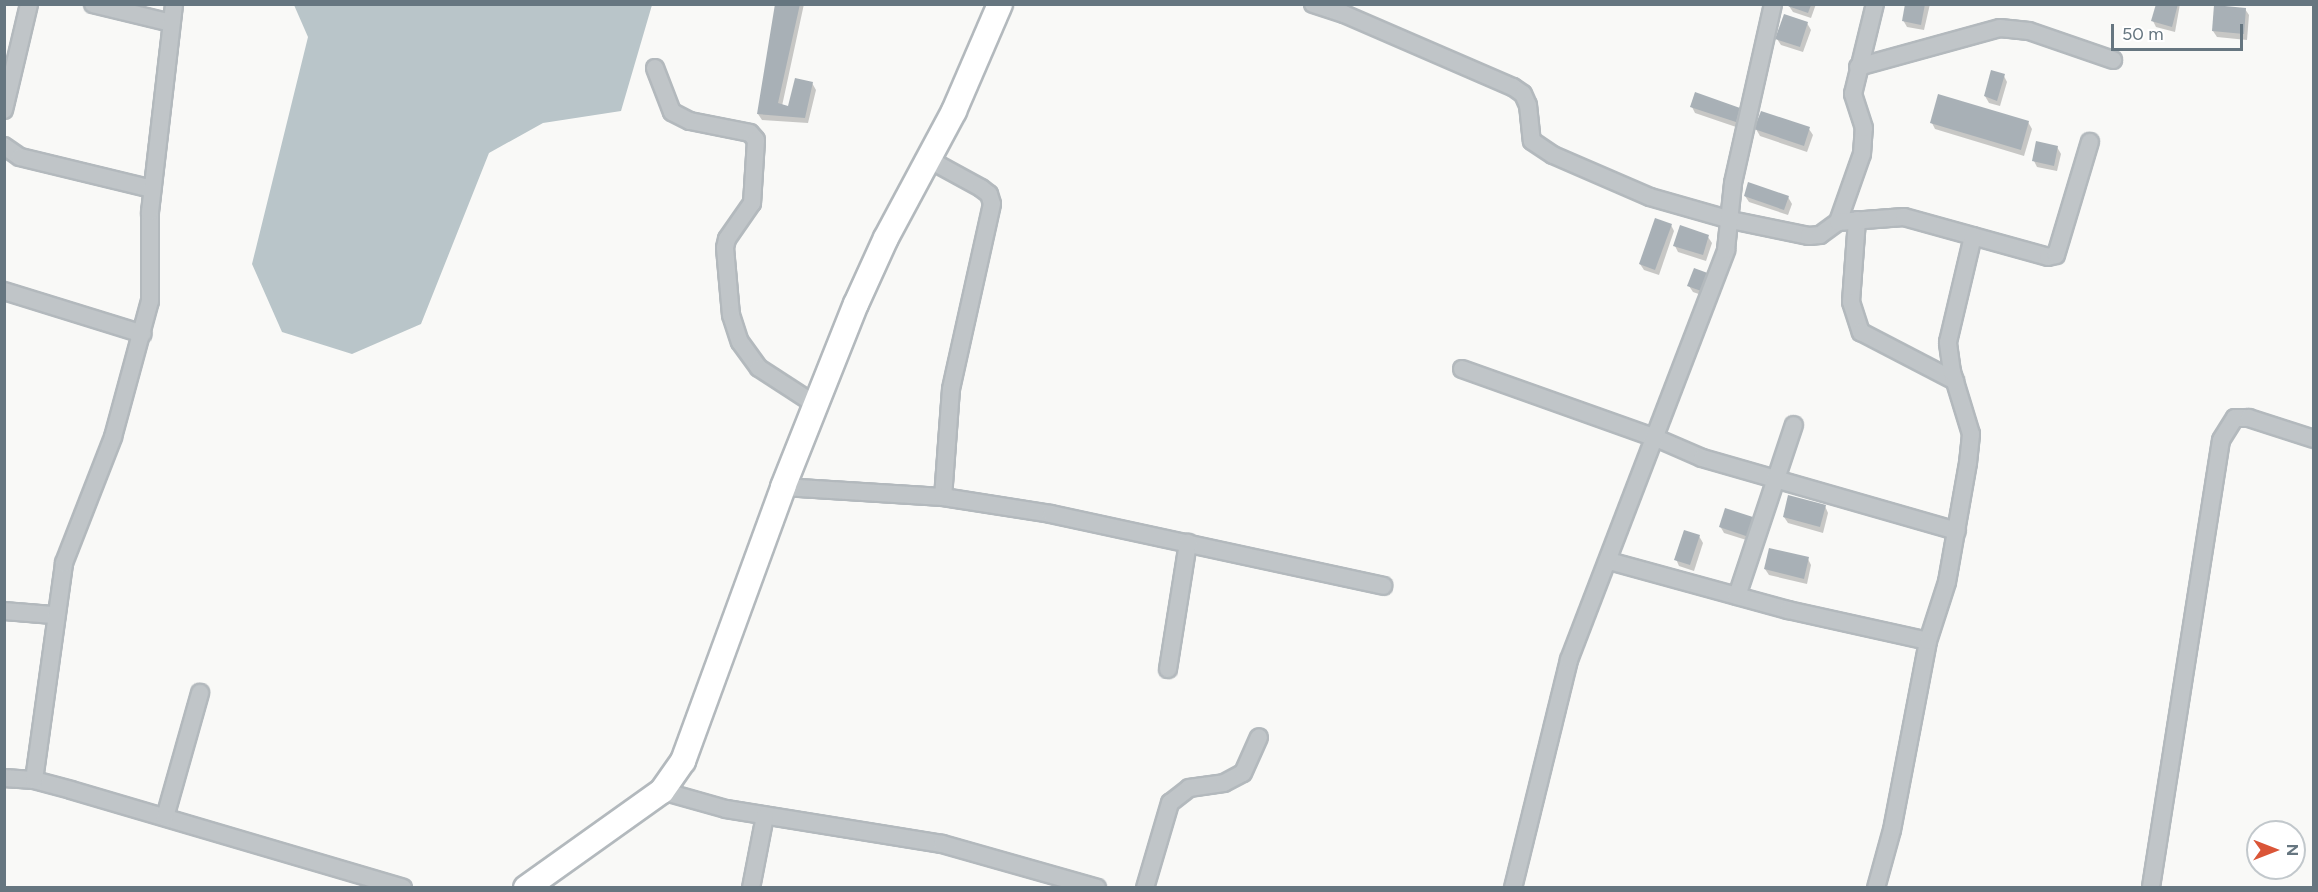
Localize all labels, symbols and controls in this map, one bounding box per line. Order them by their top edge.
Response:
scale bar [2114,12,2246,50]
text: 50 m [2122,23,2164,45]
north arrow [2246,820,2306,880]
text: N [2283,844,2302,856]

